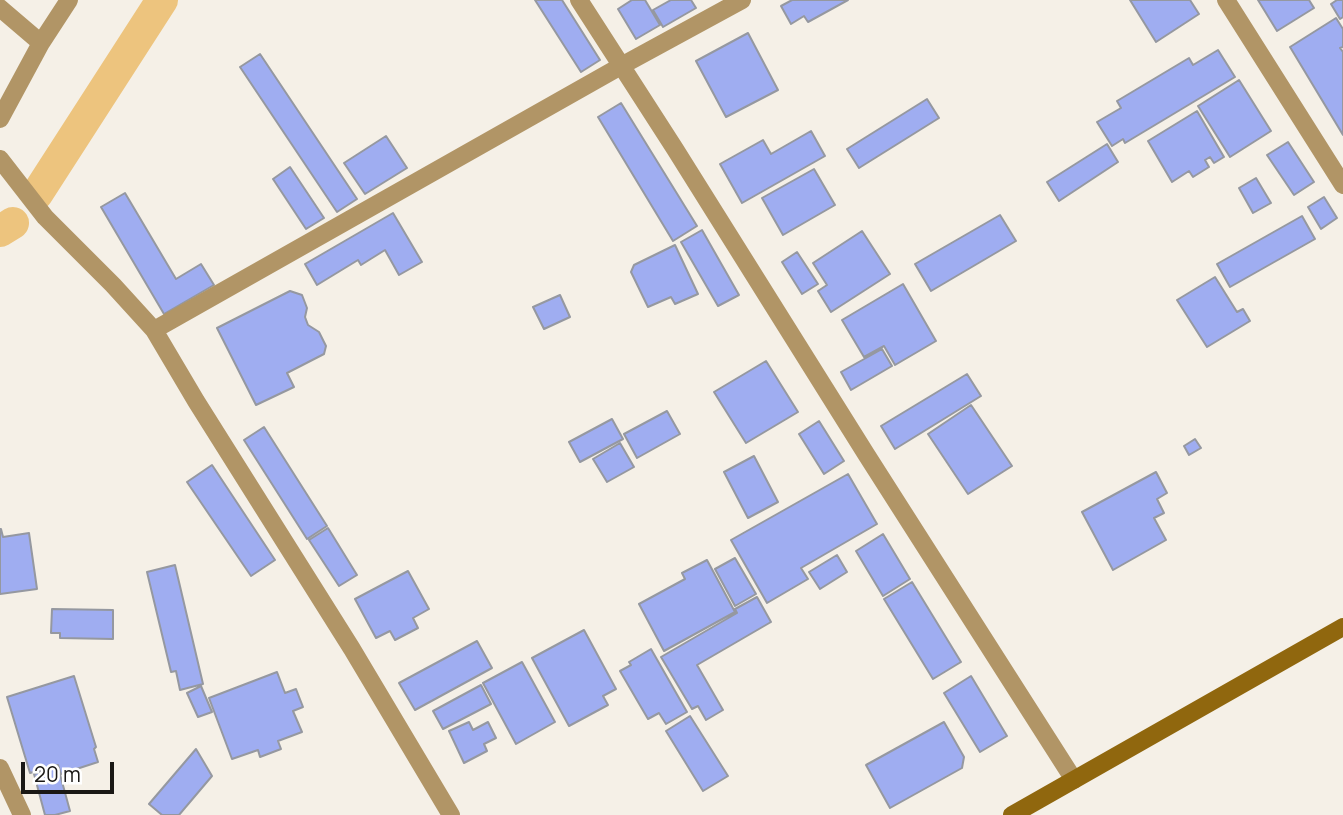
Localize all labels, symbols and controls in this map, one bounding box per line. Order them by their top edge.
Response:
scale bar [24,748,117,792]
text: 20 m [34,760,81,788]

